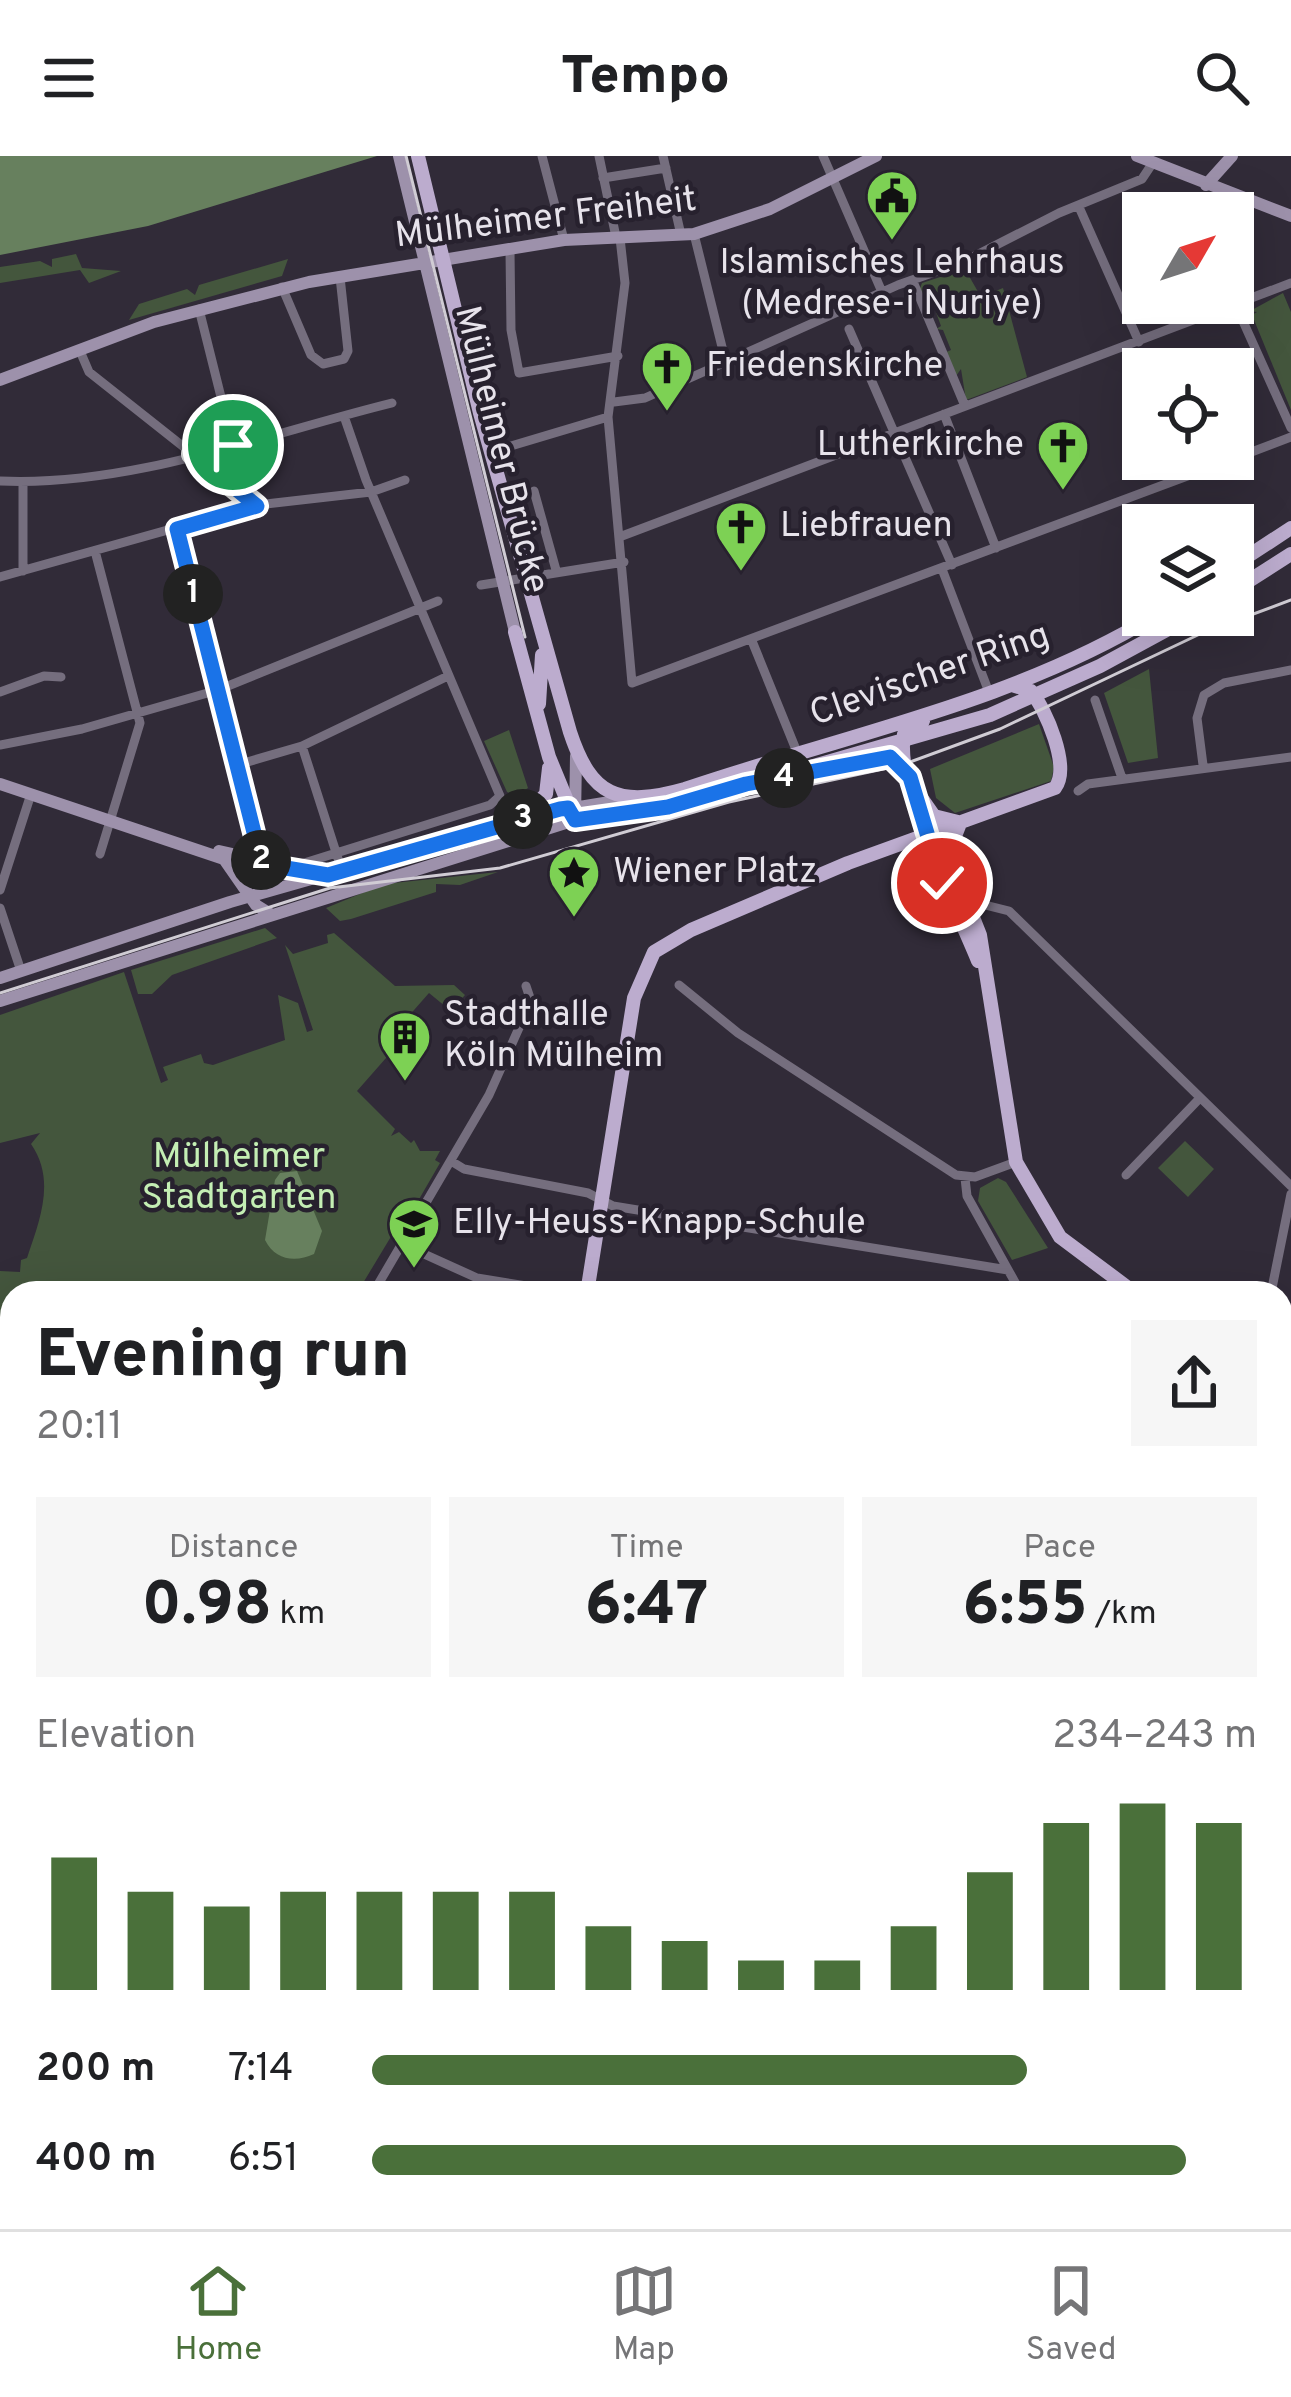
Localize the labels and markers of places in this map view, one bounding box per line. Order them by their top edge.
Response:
public building icon: Islamisches Lehrhaus (Medrese-i Nuriye) [864,168,920,242]
place label: Islamisches Lehrhaus (Medrese-i Nuriye) [719,241,1065,328]
church icon: Friedenskirche [639,339,695,413]
place label: Friedenskirche [706,344,943,390]
pin [182,394,284,496]
church icon: Lutherkirche [1035,418,1091,492]
place label: Lutherkirche [817,423,1024,469]
church icon: Liebfrauen [713,499,769,573]
place label: Liebfrauen [780,504,953,550]
pin: 1 [163,564,223,624]
pin: 4 [754,748,814,808]
pin: 3 [493,789,553,849]
pin: 2 [231,830,291,890]
pin [891,832,993,934]
place icon: Wiener Platz [546,845,602,919]
place label: Wiener Platz [613,850,817,896]
place label: Stadthalle Köln Mülheim [444,993,664,1080]
building icon: Stadthalle Köln Mülheim [377,1009,433,1083]
school or university icon: Elly-Heuss-Knapp-Schule [386,1196,442,1270]
place label: Elly-Heuss-Knapp-Schule [453,1201,866,1247]

